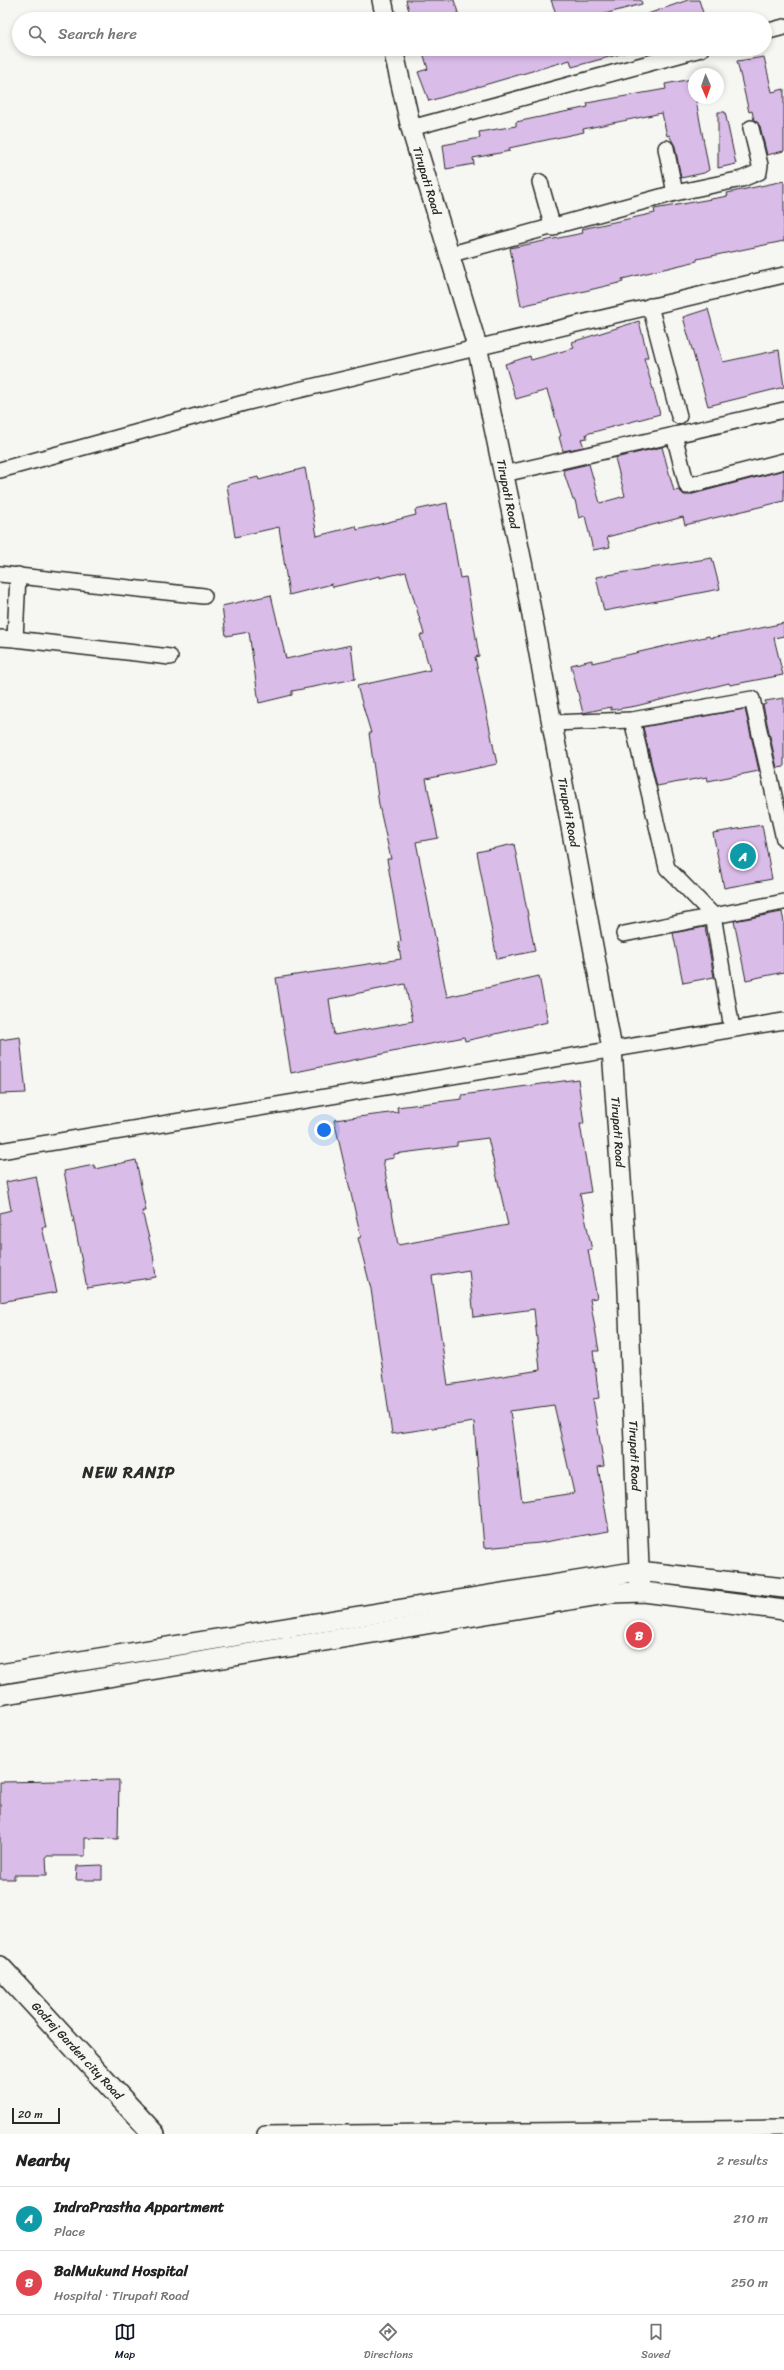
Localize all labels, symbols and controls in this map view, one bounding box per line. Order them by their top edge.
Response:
search box [12,12,772,56]
text: Search here [58,21,137,47]
icon: search [26,23,48,45]
north arrow [688,68,724,104]
street label: Tirupati Road [406,144,448,219]
street label: Tirupati Road [490,457,526,533]
street label: Tirupati Road [551,776,586,851]
pin: A [730,841,756,871]
street label: Tirupati Road [604,1096,631,1170]
your location [314,1120,334,1140]
street label: Tirupati Road [622,1420,647,1493]
district label: NEW RANIP [82,1458,175,1487]
pin: B [626,1620,652,1650]
street label: Godrej Garden city Road [26,1996,130,2106]
text: 20 m [18,2105,43,2124]
scale bar [12,2106,60,2125]
text: Nearby [16,2145,70,2175]
text: 2 results [717,2149,768,2172]
text: IndraPrastha Appartment [54,2194,224,2220]
text: A [25,2207,33,2230]
text: 210 m [733,2207,768,2230]
text: Place [54,2220,85,2243]
text: BalMukund Hospital [54,2258,188,2284]
text: B [25,2271,33,2294]
text: 250 m [731,2271,768,2294]
text: Hospital · Tirupati Road [54,2284,189,2307]
tab: Map [114,2321,136,2364]
tab: Directions [364,2321,413,2364]
tab: Saved [641,2321,670,2364]

